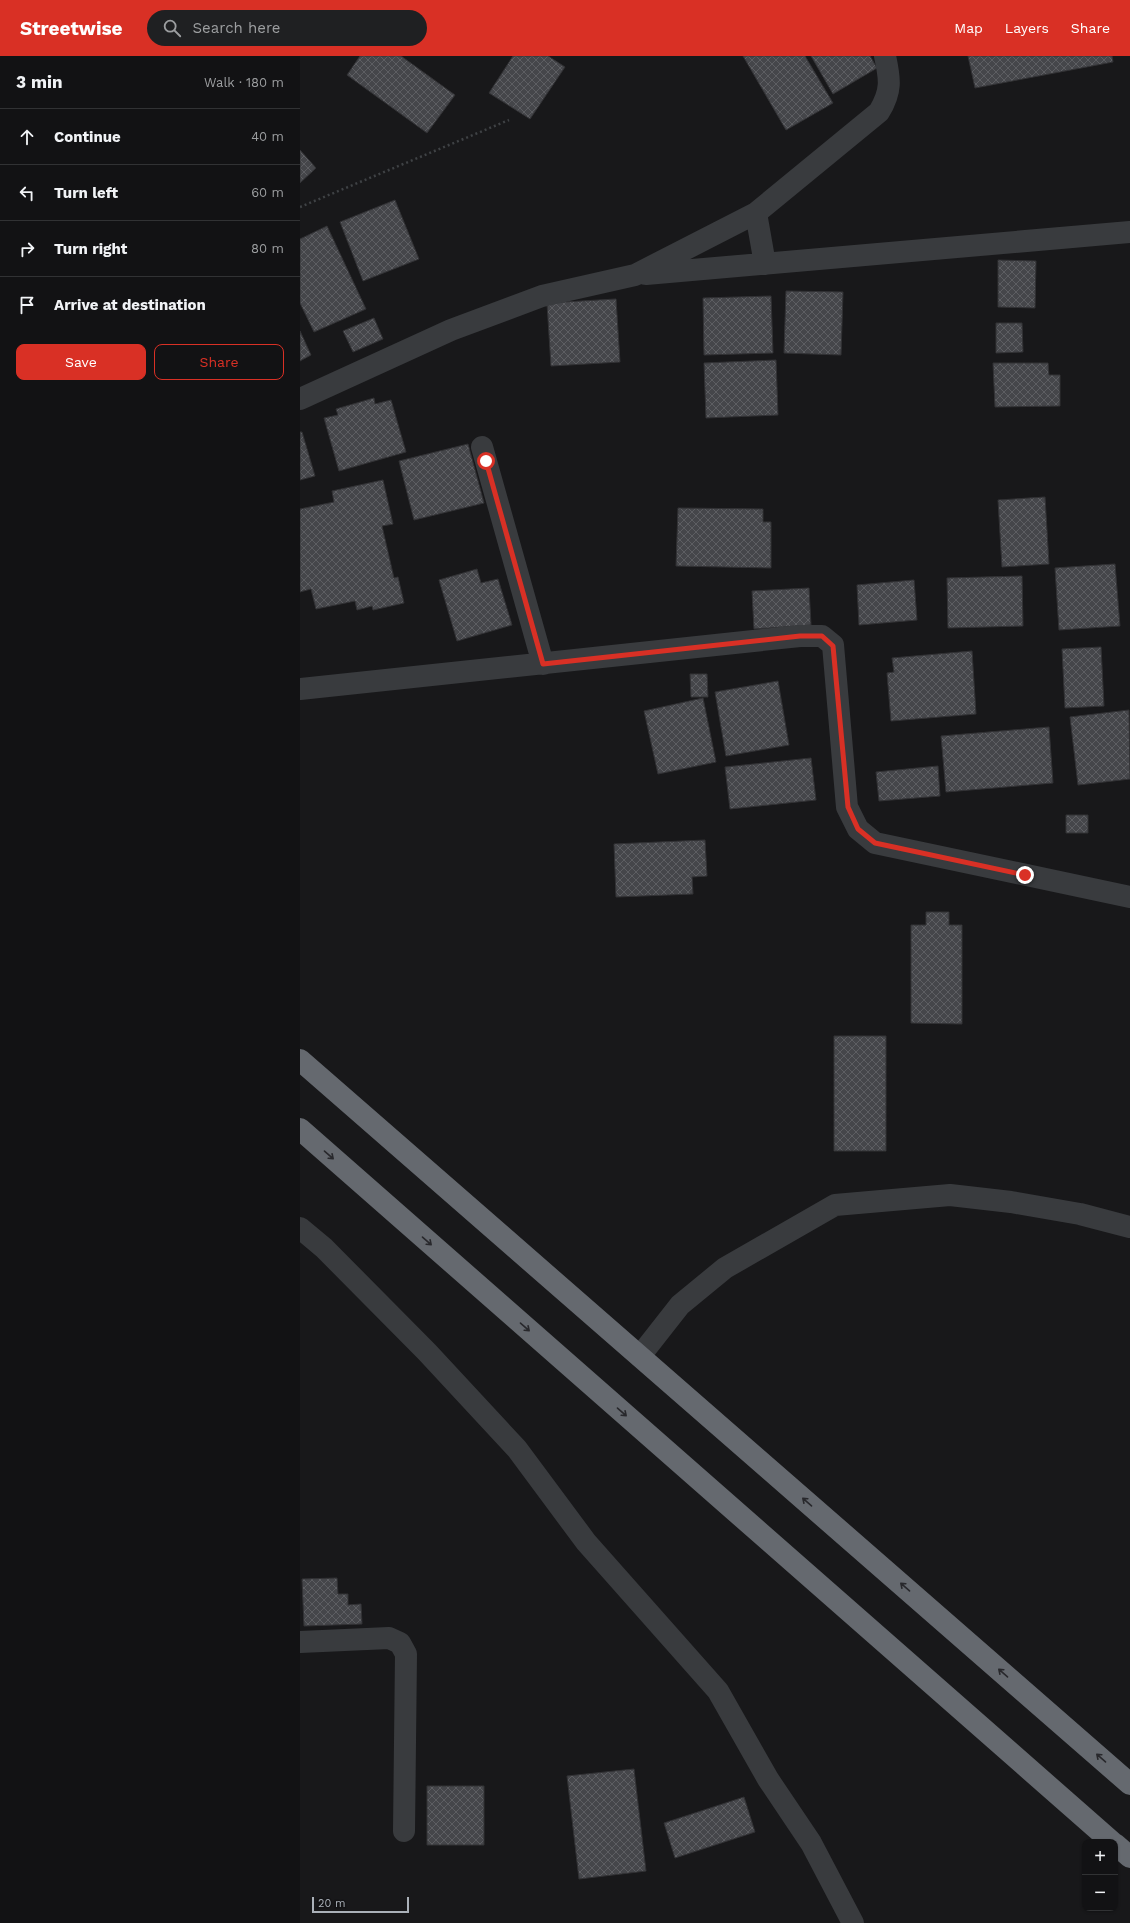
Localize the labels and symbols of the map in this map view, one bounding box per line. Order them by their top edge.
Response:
route start [477,452,495,470]
route end [1016,866,1034,884]
one-way arrow [324,1150,334,1159]
one-way arrow [422,1236,432,1245]
one-way arrow [519,1322,530,1331]
one-way arrow [617,1408,628,1417]
one-way arrow [801,1497,812,1506]
one-way arrow [900,1583,910,1592]
one-way arrow [997,1668,1008,1677]
one-way arrow [1096,1754,1106,1763]
scale bar [312,1895,409,1914]

